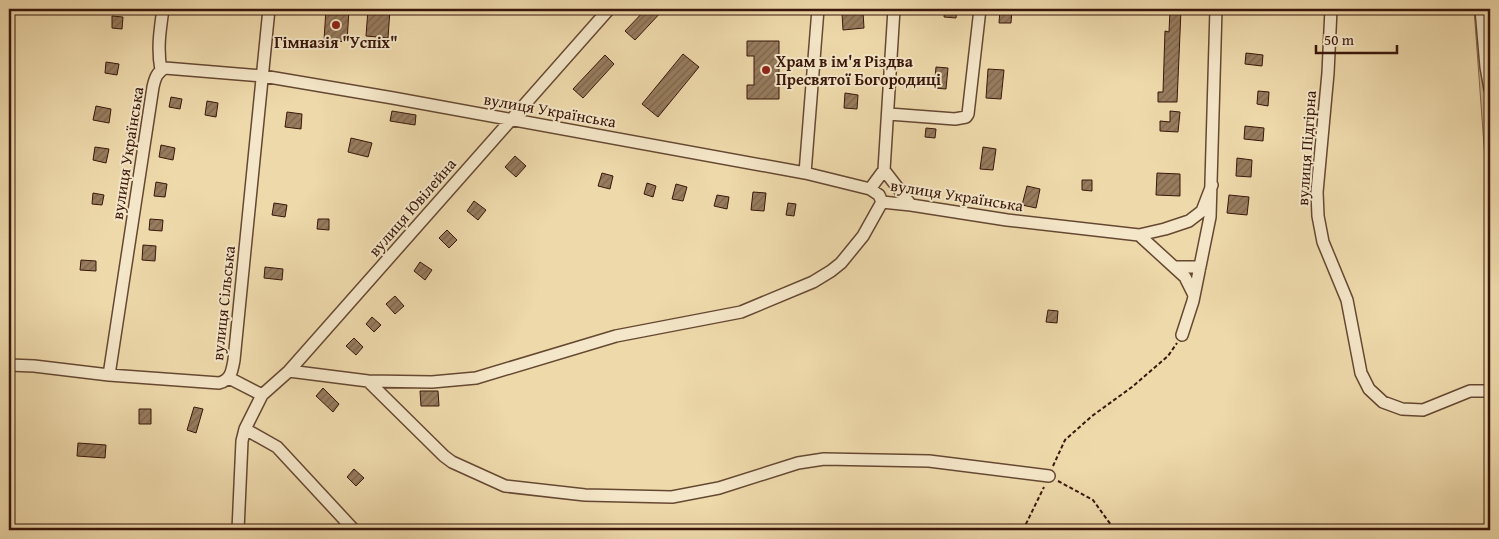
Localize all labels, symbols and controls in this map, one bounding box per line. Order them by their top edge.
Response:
marker: Гімназія "Успіх" [330,19,342,31]
scale bar [1316,22,1398,54]
text: 50 m [1324,29,1355,50]
place label: Гімназія "Успіх" [274,30,398,54]
place label: Храм в ім'я Різдва Пресвятої Богородиці [776,49,941,91]
marker: Храм в ім'я Різдва Пресвятої Богородиці [760,64,772,76]
street label: вулиця Українська [105,84,149,221]
street label: вулиця Українська [482,87,619,134]
street label: вулиця Підгірна [1290,89,1322,206]
street label: вулиця Ювілейна [362,152,462,262]
street label: вулиця Українська [889,173,1026,217]
street label: вулиця Сільська [205,244,241,362]

